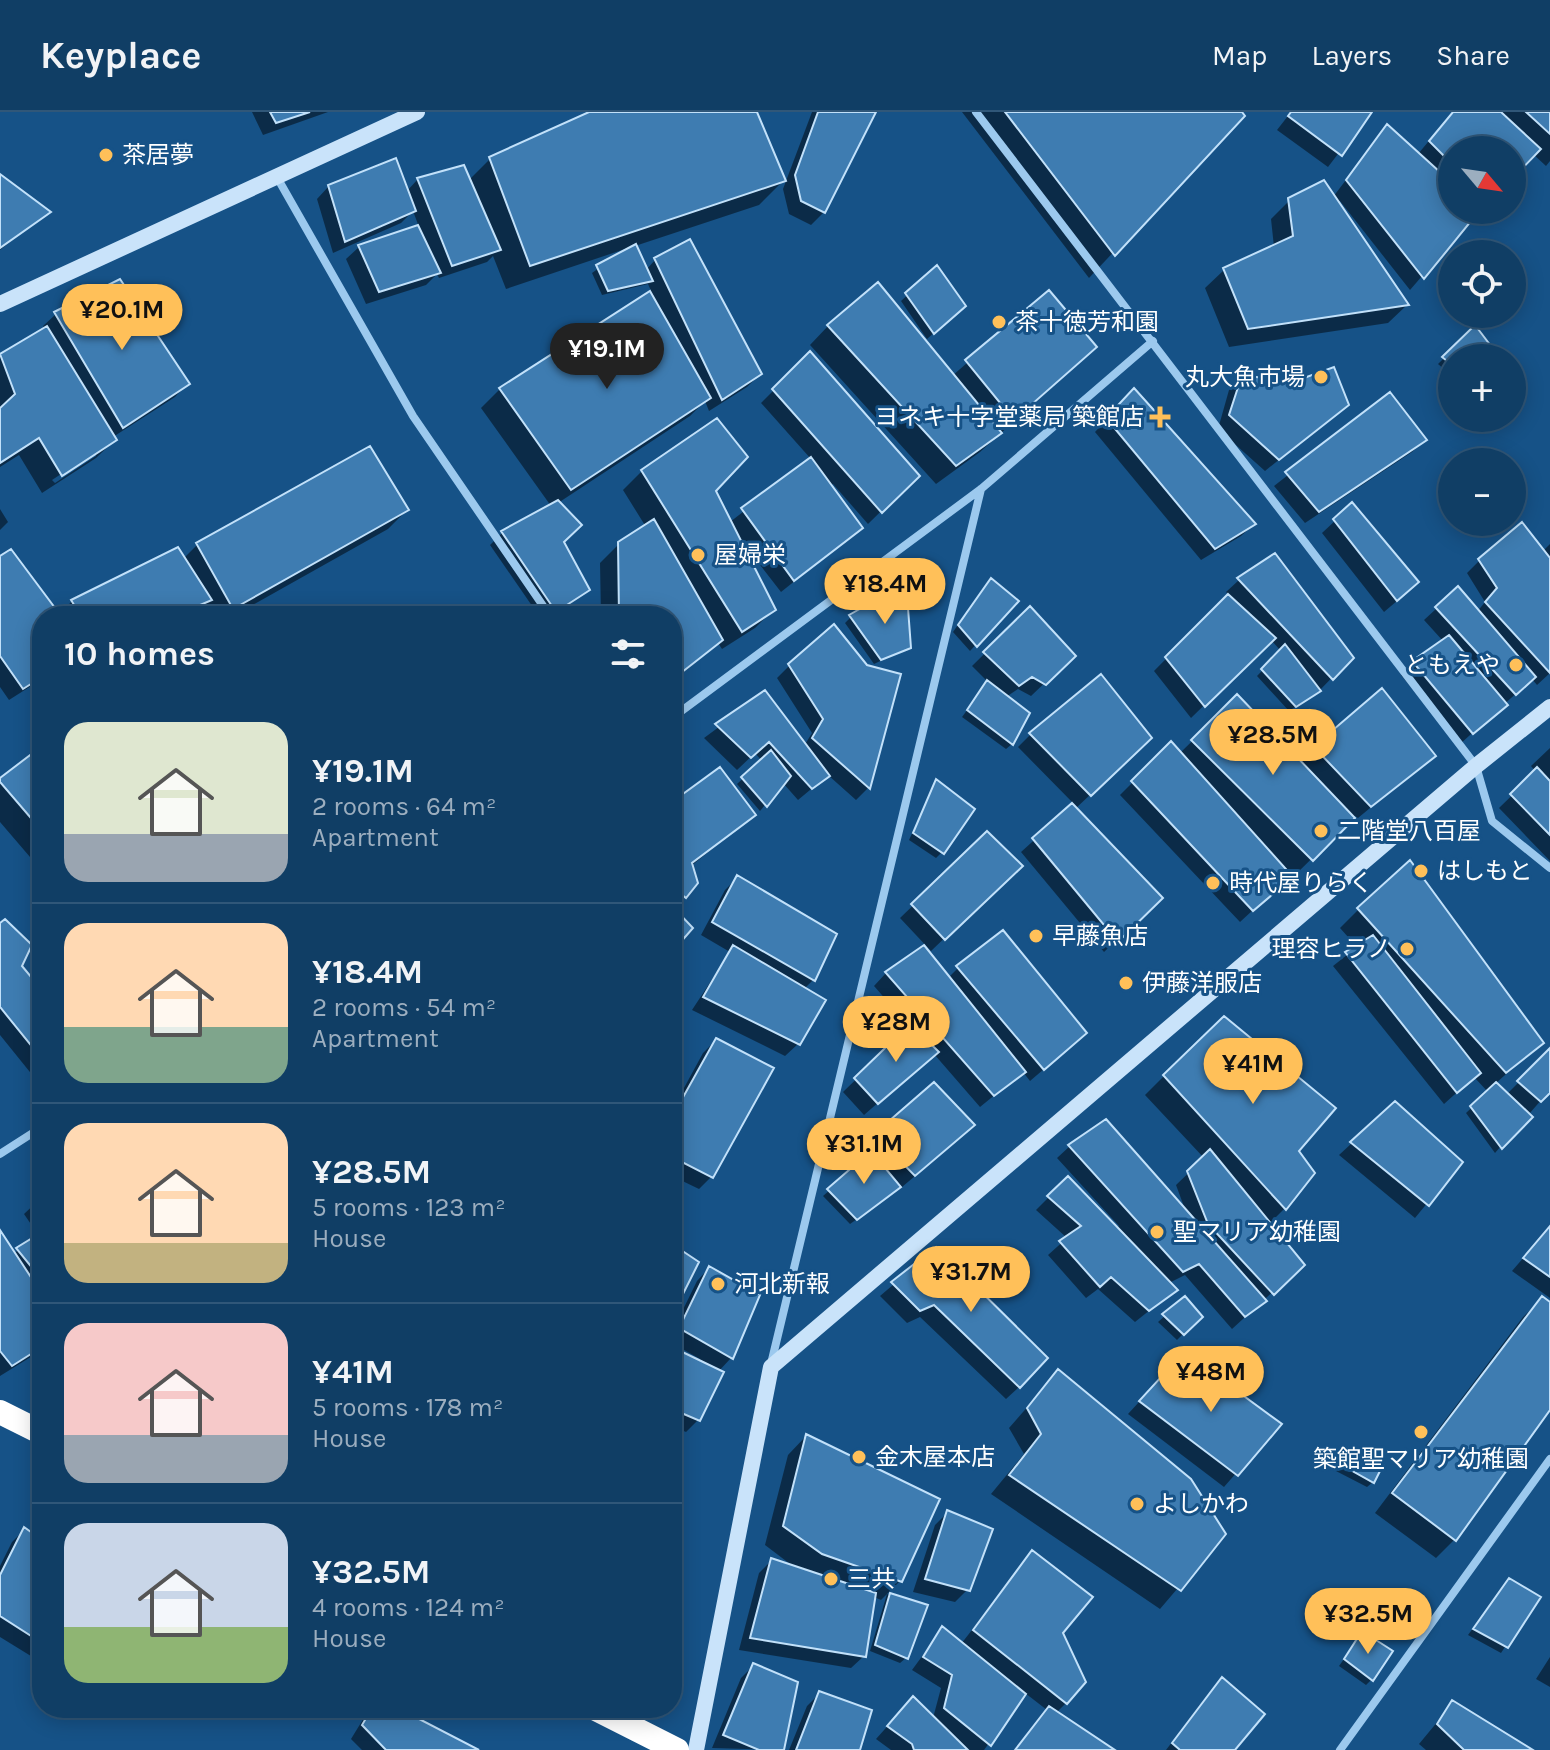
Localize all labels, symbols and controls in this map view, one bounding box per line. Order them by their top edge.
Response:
text: Keyplace [40,33,201,78]
text: Map [1212,39,1267,72]
text: Layers [1311,39,1392,72]
text: Share [1436,39,1510,72]
north arrow [1438,136,1526,224]
map controls [1438,136,1526,536]
place label: 茶居夢 [122,141,194,169]
marker: 茶居夢 [97,146,115,164]
button: locate [1438,240,1526,328]
pin: ¥20.1M [57,284,187,352]
text: ¥20.1M [79,294,165,325]
place label: 茶十徳芳和園 [1015,308,1159,336]
marker: 茶十徳芳和園 [990,313,1008,331]
pin: ¥19.1M [542,323,672,391]
text: ¥19.1M [568,333,646,364]
button: + [1438,344,1526,432]
place label: 丸大魚市場 [1185,363,1305,391]
marker: 丸大魚市場 [1312,368,1330,386]
place label: ヨネキ十字堂薬局 築館店 [874,403,1144,431]
marker: ヨネキ十字堂薬局 築館店 [1151,408,1169,426]
button: − [1438,448,1526,536]
place label: 屋婦栄 [714,541,786,569]
marker: 屋婦栄 [689,546,707,564]
pin: ¥18.4M [820,558,950,626]
text: ¥18.4M [842,568,928,599]
icon: filters [606,632,650,676]
text: 10 homes [64,634,215,674]
place label: ともえや [1404,651,1500,679]
marker: ともえや [1507,656,1525,674]
pin: ¥28.5M [1208,709,1338,777]
text: ¥28.5M [1227,719,1319,750]
text: ¥19.1M [312,751,414,791]
icon: home [128,754,224,850]
text: 2 rooms · 64 m² [312,791,496,822]
place label: 二階堂八百屋 [1337,817,1481,845]
text: Apartment [312,822,439,853]
marker: 二階堂八百屋 [1312,822,1330,840]
place label: はしもと [1437,857,1533,885]
marker: はしもと [1412,862,1430,880]
place label: 時代屋りらく [1229,869,1373,897]
marker: 時代屋りらく [1204,874,1222,892]
place label: 早藤魚店 [1052,922,1148,950]
marker: 早藤魚店 [1027,927,1045,945]
place label: 理容ヒラノ [1271,935,1391,963]
marker: 理容ヒラノ [1398,940,1416,958]
text: ¥18.4M [312,952,423,992]
icon: home [128,955,224,1051]
place label: 伊藤洋服店 [1142,969,1262,997]
marker: 伊藤洋服店 [1117,974,1135,992]
text: 2 rooms · 54 m² [312,992,496,1023]
pin: ¥28M [849,996,943,1064]
text: ¥28M [861,1006,931,1037]
text: Apartment [312,1023,439,1054]
pin: ¥41M [1206,1038,1300,1106]
text: ¥41M [1222,1048,1284,1079]
pin: ¥31.1M [799,1118,929,1186]
text: ¥31.1M [825,1128,903,1159]
text: ¥28.5M [312,1152,431,1192]
icon: home [128,1155,224,1251]
text: 5 rooms · 123 m² [312,1192,506,1223]
place label: 聖マリア幼稚園 [1173,1218,1341,1246]
text: House [312,1223,386,1254]
marker: 聖マリア幼稚園 [1148,1223,1166,1241]
pin: ¥31.7M [906,1246,1036,1314]
text: ¥31.7M [930,1256,1012,1287]
place label: 河北新報 [734,1270,830,1298]
marker: 河北新報 [709,1275,727,1293]
pin: ¥48M [1164,1346,1258,1414]
text: ¥41M [312,1352,394,1392]
icon: home [128,1355,224,1451]
text: ¥48M [1176,1356,1246,1387]
text: 5 rooms · 178 m² [312,1392,503,1423]
text: House [312,1423,386,1454]
marker: 築館聖マリア幼稚園 [1412,1423,1430,1441]
place label: 金木屋本店 [875,1443,995,1471]
place label: 築館聖マリア幼稚園 [1313,1445,1529,1473]
marker: 金木屋本店 [850,1448,868,1466]
place label: よしかわ [1153,1490,1249,1518]
marker: よしかわ [1128,1495,1146,1513]
text: ¥32.5M [312,1552,431,1592]
icon: home [128,1555,224,1651]
place label: 三共 [847,1565,895,1593]
marker: 三共 [822,1570,840,1588]
pin: ¥32.5M [1303,1588,1433,1656]
text: 4 rooms · 124 m² [312,1592,505,1623]
text: ¥32.5M [1323,1598,1413,1629]
text: House [312,1623,386,1654]

